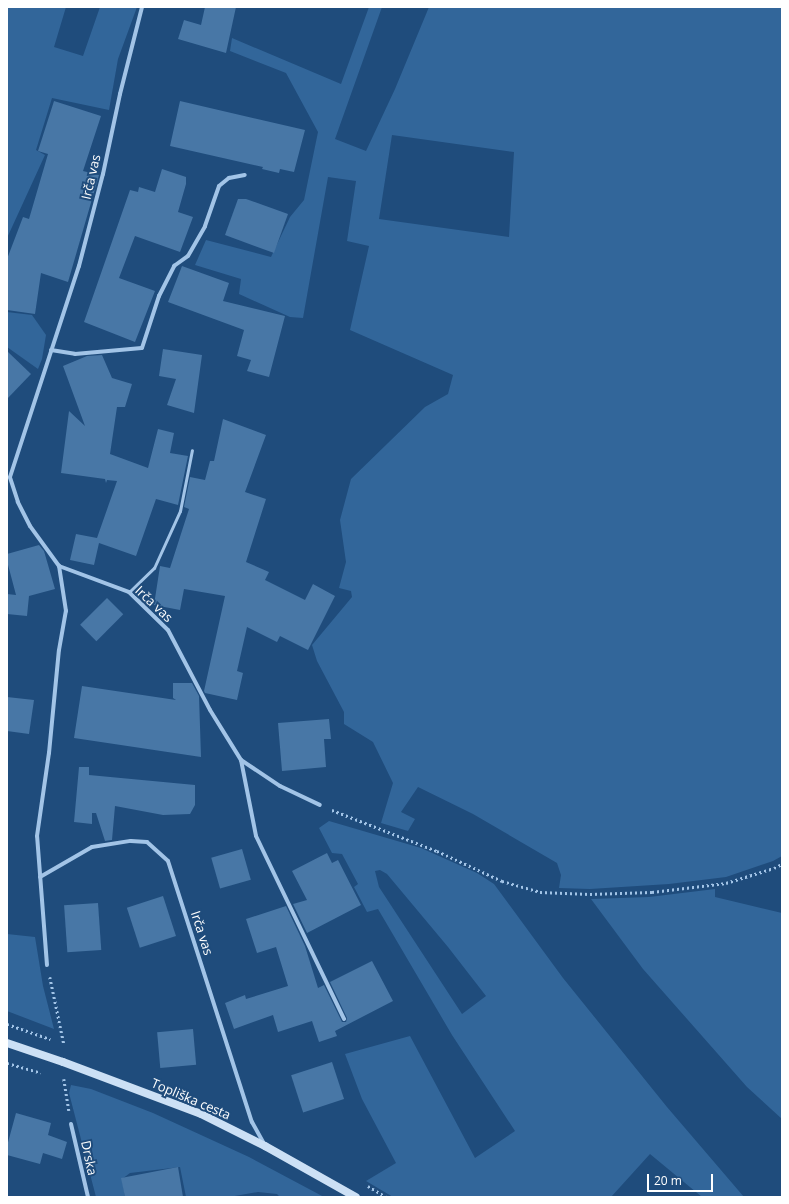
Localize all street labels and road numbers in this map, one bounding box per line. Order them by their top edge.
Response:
street label: Irča vas [78,153,104,201]
street label: Irča vas [132,583,176,625]
street label: Irča vas [188,909,216,957]
street label: Topliška cesta [149,1075,233,1123]
street label: Drska [78,1139,100,1177]

